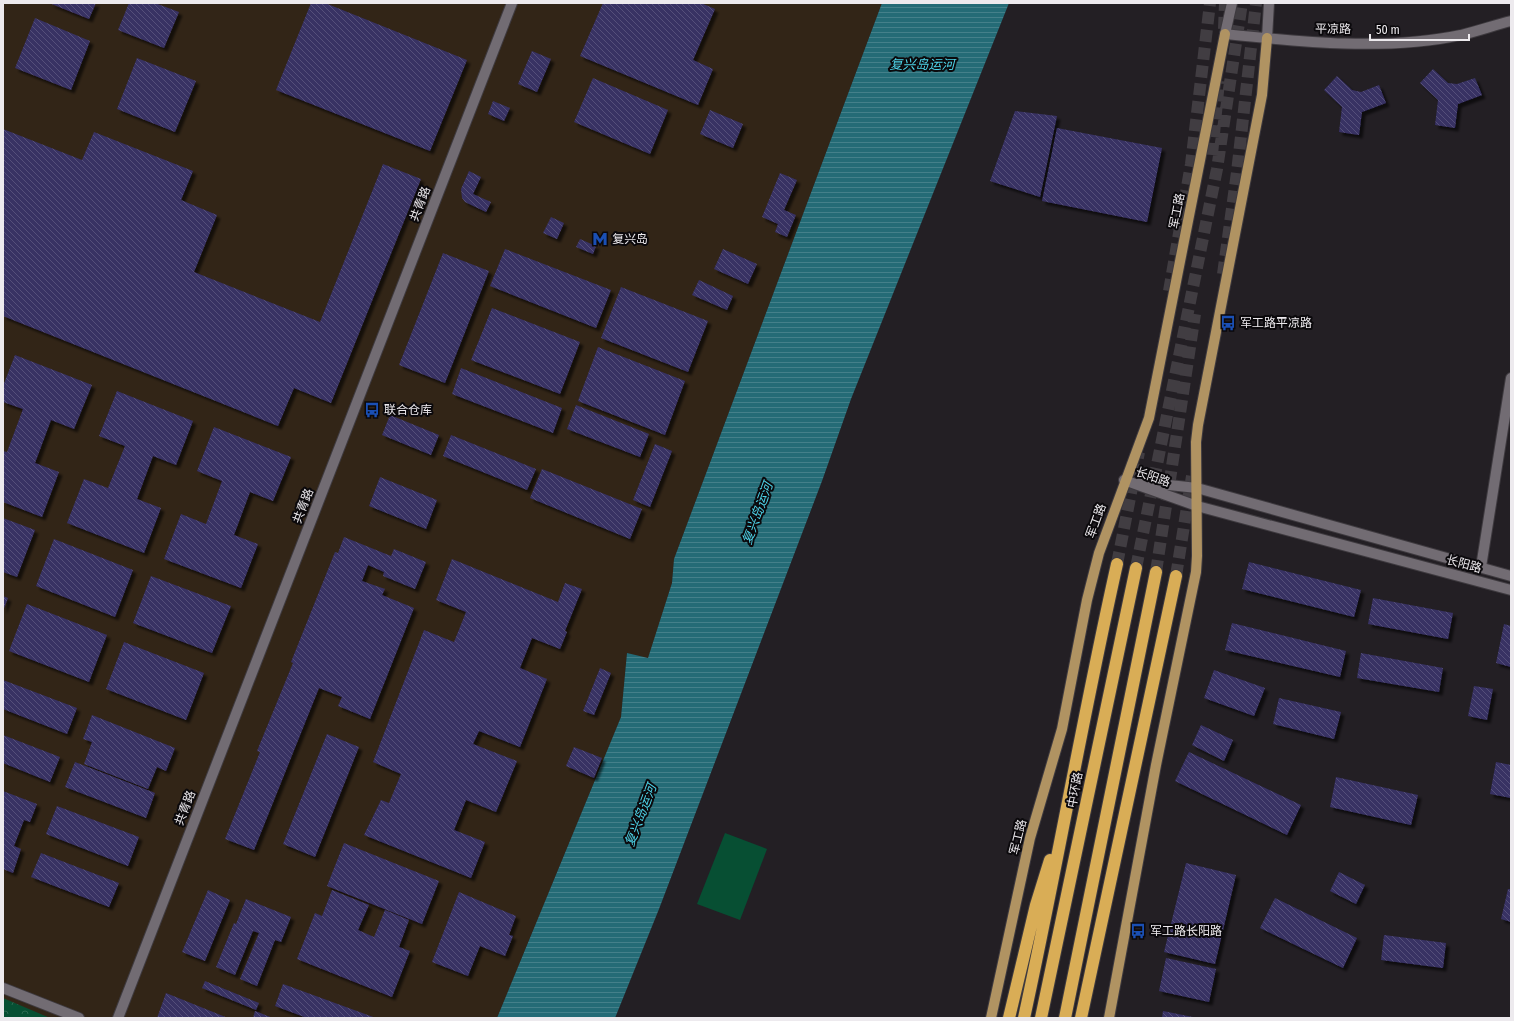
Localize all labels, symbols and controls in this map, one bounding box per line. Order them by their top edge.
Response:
scale bar [1370,16,1469,42]
street label: 平凉路 [1315,22,1351,36]
text: 50 m [1376,23,1400,37]
water label: 复兴岛运河 [889,57,957,72]
street label: 共青路 [407,185,433,223]
street label: 军工路 [1167,192,1187,230]
metro station icon: 复兴岛 [591,230,609,248]
place label: 复兴岛 [612,232,648,246]
bus stop icon: 军工路平凉路 [1219,314,1237,332]
place label: 军工路平凉路 [1240,316,1312,330]
bus stop icon: 联合仓库 [363,401,381,419]
place label: 联合仓库 [384,403,432,417]
street label: 长阳路 [1134,465,1172,489]
water label: 复兴岛运河 [739,477,777,546]
street label: 共青路 [290,487,316,525]
street label: 军工路 [1083,502,1109,540]
street label: 长阳路 [1445,553,1483,575]
street label: 中环路 [1065,771,1085,809]
water label: 复兴岛运河 [622,779,660,848]
street label: 共青路 [172,789,198,827]
street label: 军工路 [1007,818,1029,856]
bus stop icon: 军工路长阳路 [1129,922,1147,940]
place label: 军工路长阳路 [1150,924,1222,938]

